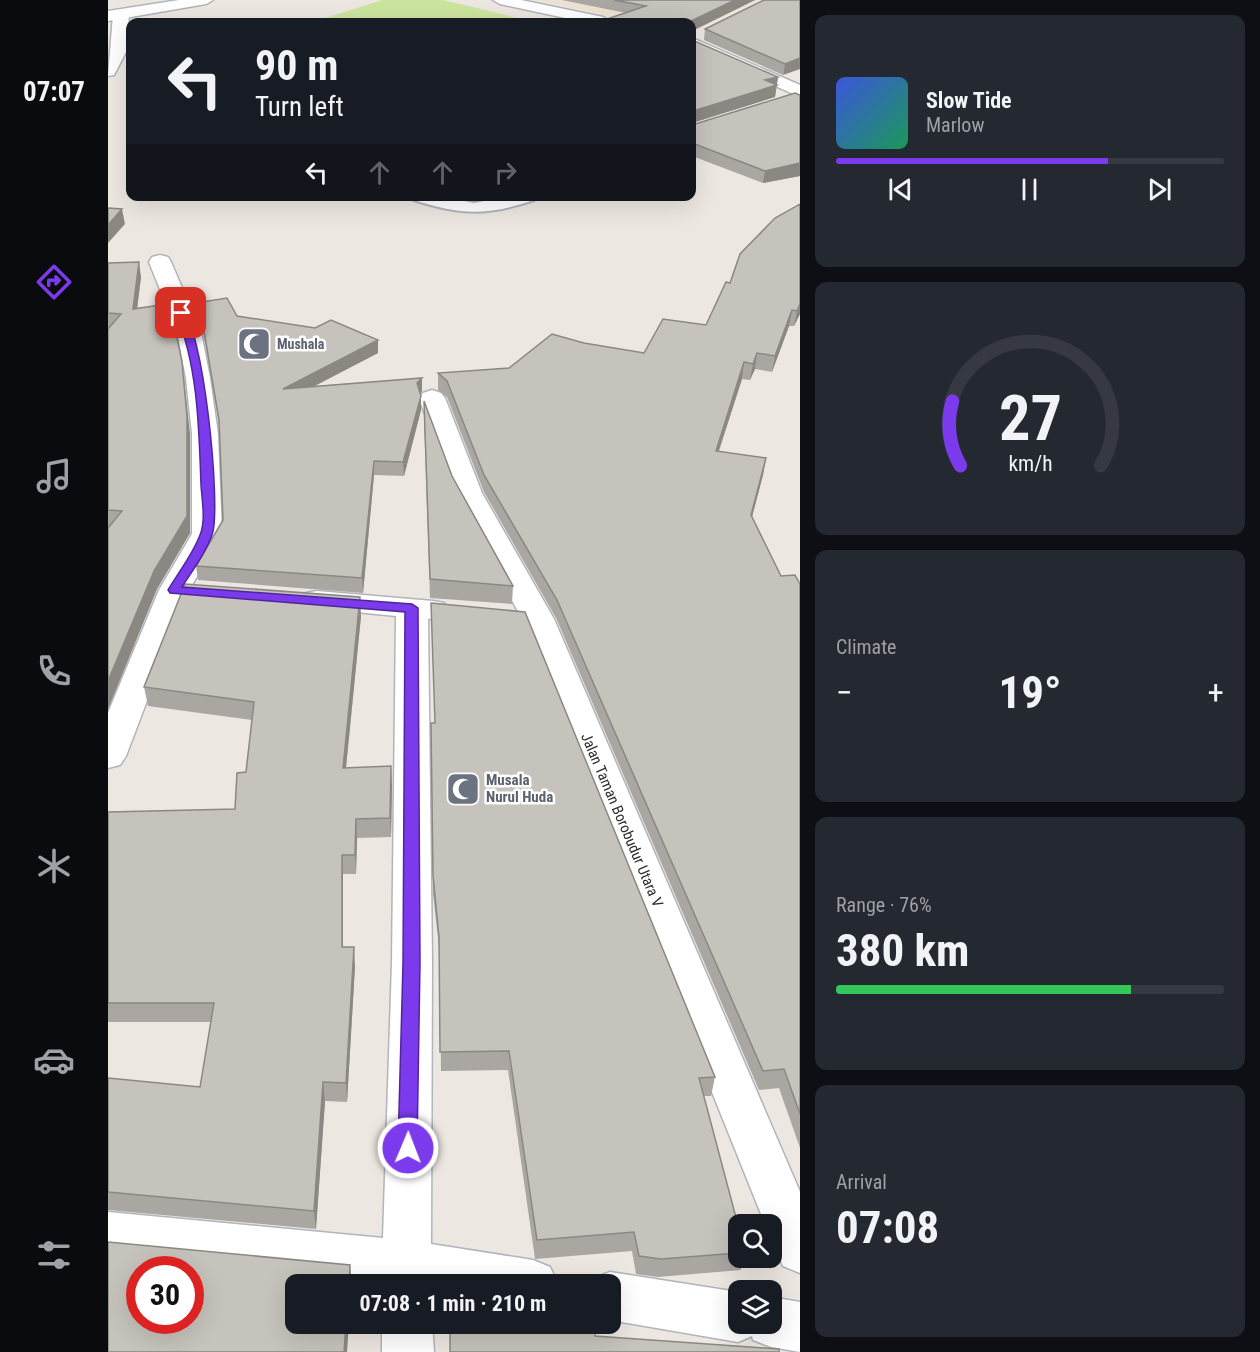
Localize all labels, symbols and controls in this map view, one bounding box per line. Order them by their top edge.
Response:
text: 90 m [255,41,338,90]
icon: left [156,42,234,120]
text: 07:07 [23,76,85,108]
text: Slow Tide [926,88,1012,113]
text: Turn left [255,91,344,123]
text: Marlow [926,113,984,137]
icon: left [300,156,333,189]
icon: ahead [363,156,396,189]
icon: ahead [426,156,459,189]
icon: right [489,156,522,189]
icon: previous [884,173,917,206]
icon: pause [1013,173,1046,206]
icon: next [1143,173,1176,206]
icon: directions [33,261,75,303]
pin [155,287,206,338]
icon: arrive [164,296,197,329]
mosque icon: Mushala [236,326,272,362]
place label: Mushala [277,336,325,352]
text: 27 [998,382,1062,455]
text: km/h [1008,451,1052,476]
icon: music [33,455,75,497]
text: Climate [836,635,896,659]
icon: phone [33,650,75,692]
text: 19° [999,666,1062,719]
text: − [836,673,853,712]
text: + [1208,673,1224,712]
street label: Jalan Taman Borobudur Utara V [577,730,667,910]
mosque icon: Musala Nurul Huda [445,771,481,807]
place label: Musala Nurul Huda [486,771,553,806]
icon: climate [33,845,75,887]
text: Range · 76% [836,893,932,917]
text: 380 km [836,924,969,977]
icon: car [33,1039,75,1081]
position arrow [376,1116,440,1180]
text: Arrival [836,1170,887,1194]
text: 07:08 [836,1201,939,1254]
map controls [728,1214,782,1334]
button: search [728,1214,782,1268]
icon: filters [33,1234,75,1276]
speed limit sign: 30 [126,1256,204,1334]
button: layers [728,1280,782,1334]
text: 07:08 · 1 min · 210 m [360,1291,546,1316]

